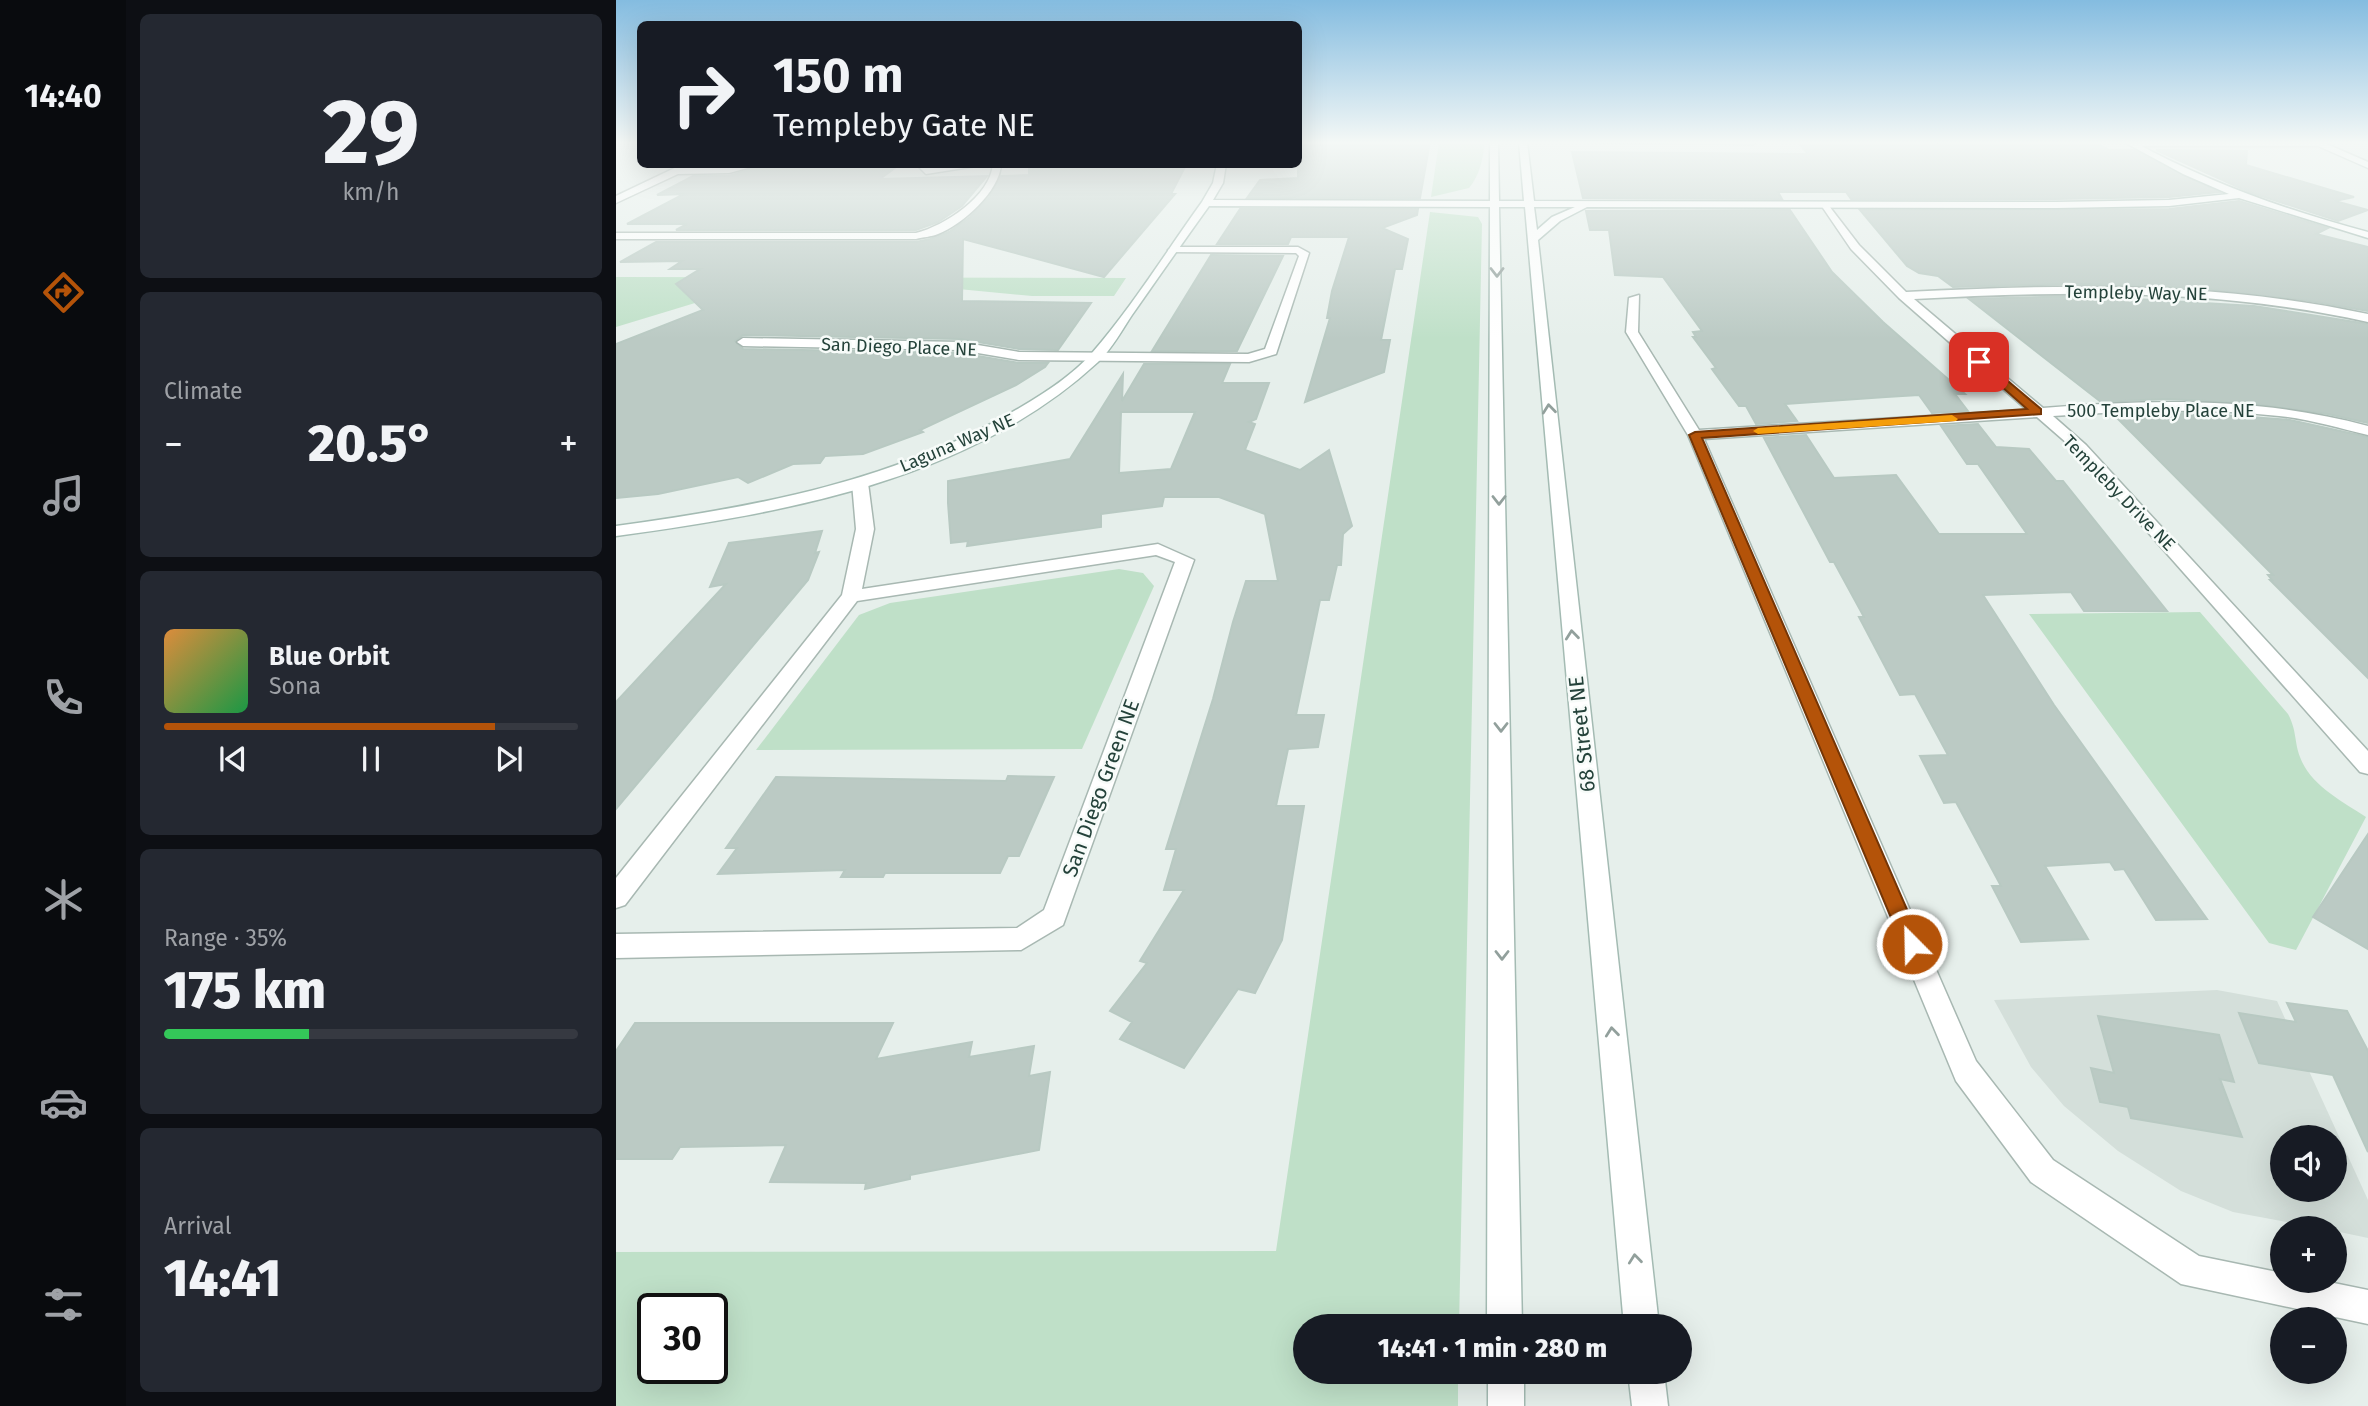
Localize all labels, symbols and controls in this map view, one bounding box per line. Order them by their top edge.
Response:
text: 150 m [773,46,904,105]
icon: right [658,49,749,140]
text: 14:40 [24,77,102,115]
text: 29 [322,78,420,187]
text: Templeby Gate NE [773,106,1035,144]
text: km/h [343,178,399,206]
icon: directions [39,268,88,317]
one-way arrow [1489,268,1505,278]
street label: Templeby Way NE [2064,281,2208,305]
pin [1949,332,2009,392]
street label: San Diego Place NE [821,333,977,361]
icon: arrive [1960,343,1998,381]
text: Climate [164,377,243,405]
street label: 500 Templeby Place NE [2067,400,2255,422]
one-way arrow [1542,403,1557,414]
street label: Laguna Way NE [896,409,1018,477]
text: 20.5° [308,412,434,475]
text: − [164,421,183,467]
text: + [559,421,578,467]
street label: Templeby Drive NE [2058,431,2180,555]
icon: music [39,471,88,520]
one-way arrow [1491,495,1507,506]
one-way arrow [1565,629,1580,640]
text: Blue Orbit [269,641,389,672]
text: Sona [269,672,321,700]
icon: phone [39,673,88,722]
street label: 68 Street NE [1563,675,1601,793]
street label: San Diego Green NE [1057,696,1145,880]
one-way arrow [1493,723,1509,733]
icon: previous [214,740,252,778]
icon: pause [352,740,390,778]
icon: next [490,740,528,778]
icon: climate [39,875,88,924]
position arrow [1875,907,1949,981]
text: Range · 35% [164,924,287,952]
one-way arrow [1495,950,1510,961]
text: 175 km [164,959,326,1022]
one-way arrow [1605,1026,1620,1037]
icon: car [39,1078,88,1127]
map controls [2270,1125,2347,1384]
button: sound [2270,1125,2347,1202]
text: Arrival [164,1212,231,1240]
button: + [2270,1216,2347,1293]
text: 14:41 [164,1247,281,1310]
one-way arrow [1628,1253,1643,1264]
icon: filters [39,1280,88,1329]
speed limit sign: 30 [637,1293,728,1384]
button: − [2270,1307,2347,1384]
text: 14:41 · 1 min · 280 m [1378,1333,1607,1364]

